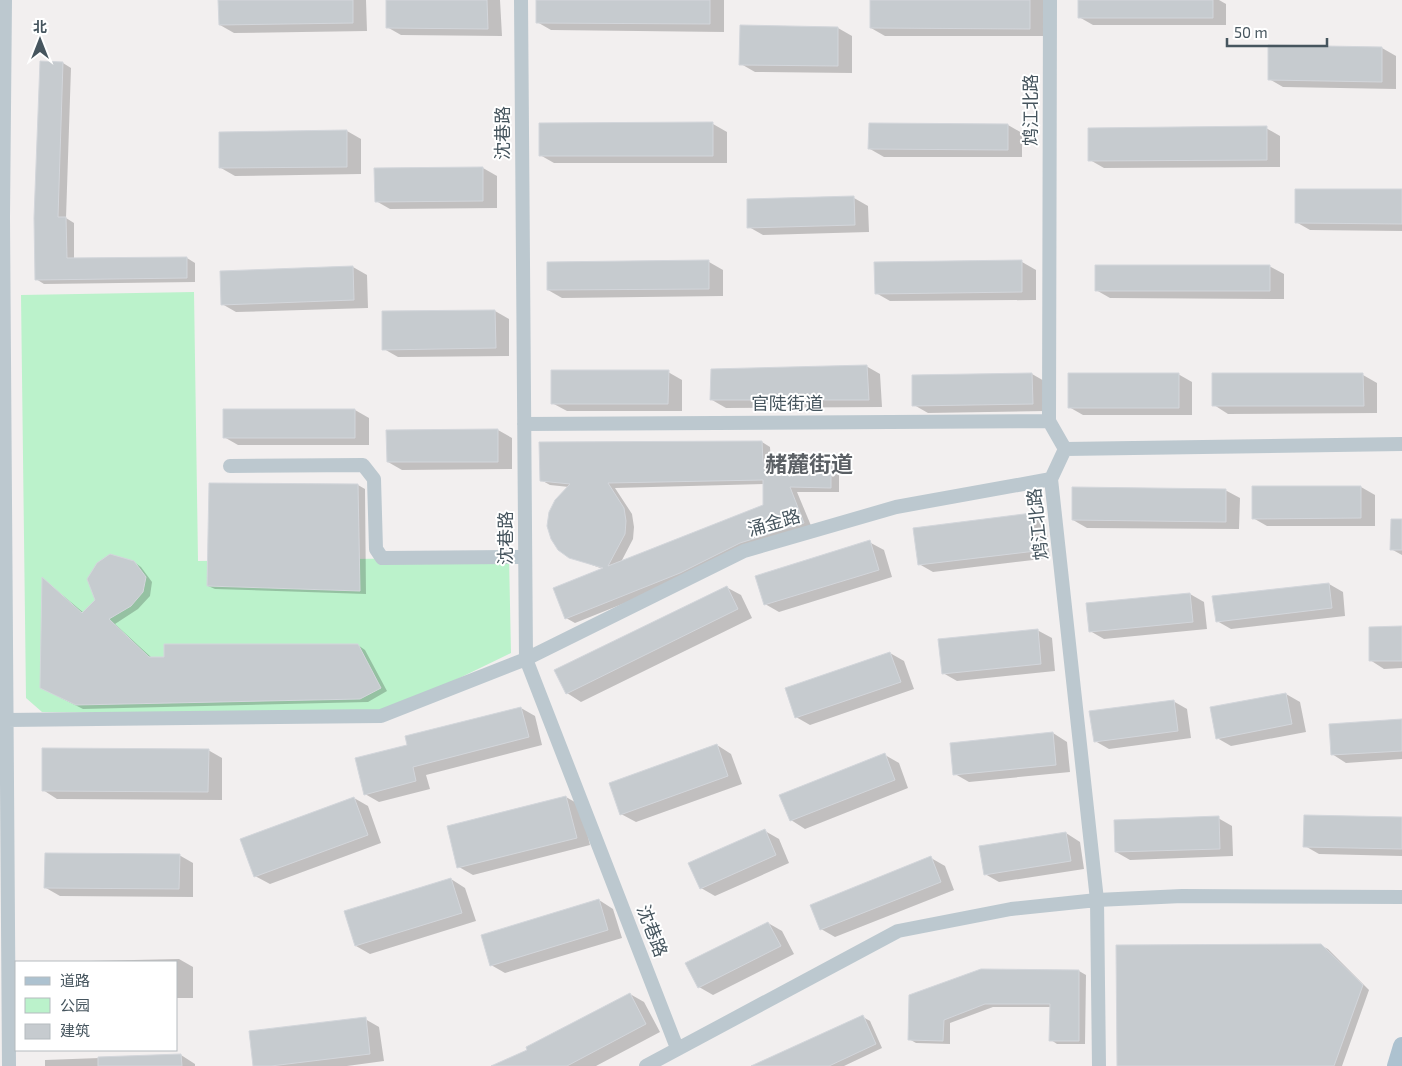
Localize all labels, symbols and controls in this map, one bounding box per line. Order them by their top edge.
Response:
north arrow [15,15,65,65]
scale bar [1227,15,1327,47]
text: 北 [33,18,47,35]
text: 50 m [1234,23,1268,41]
street label: 鸩江北路 [1019,74,1041,146]
street label: 沈巷路 [491,106,513,160]
street label: 官陡街道 [751,392,823,414]
district label: 赭麓街道 [765,450,853,476]
street label: 鸩江北路 [1022,487,1052,561]
street label: 涌金路 [745,504,803,540]
street label: 沈巷路 [494,511,516,565]
street label: 沈巷路 [633,901,673,960]
legend [15,961,178,1051]
text: 道路 [60,971,90,989]
text: 公园 [60,996,90,1014]
text: 建筑 [60,1021,90,1039]

